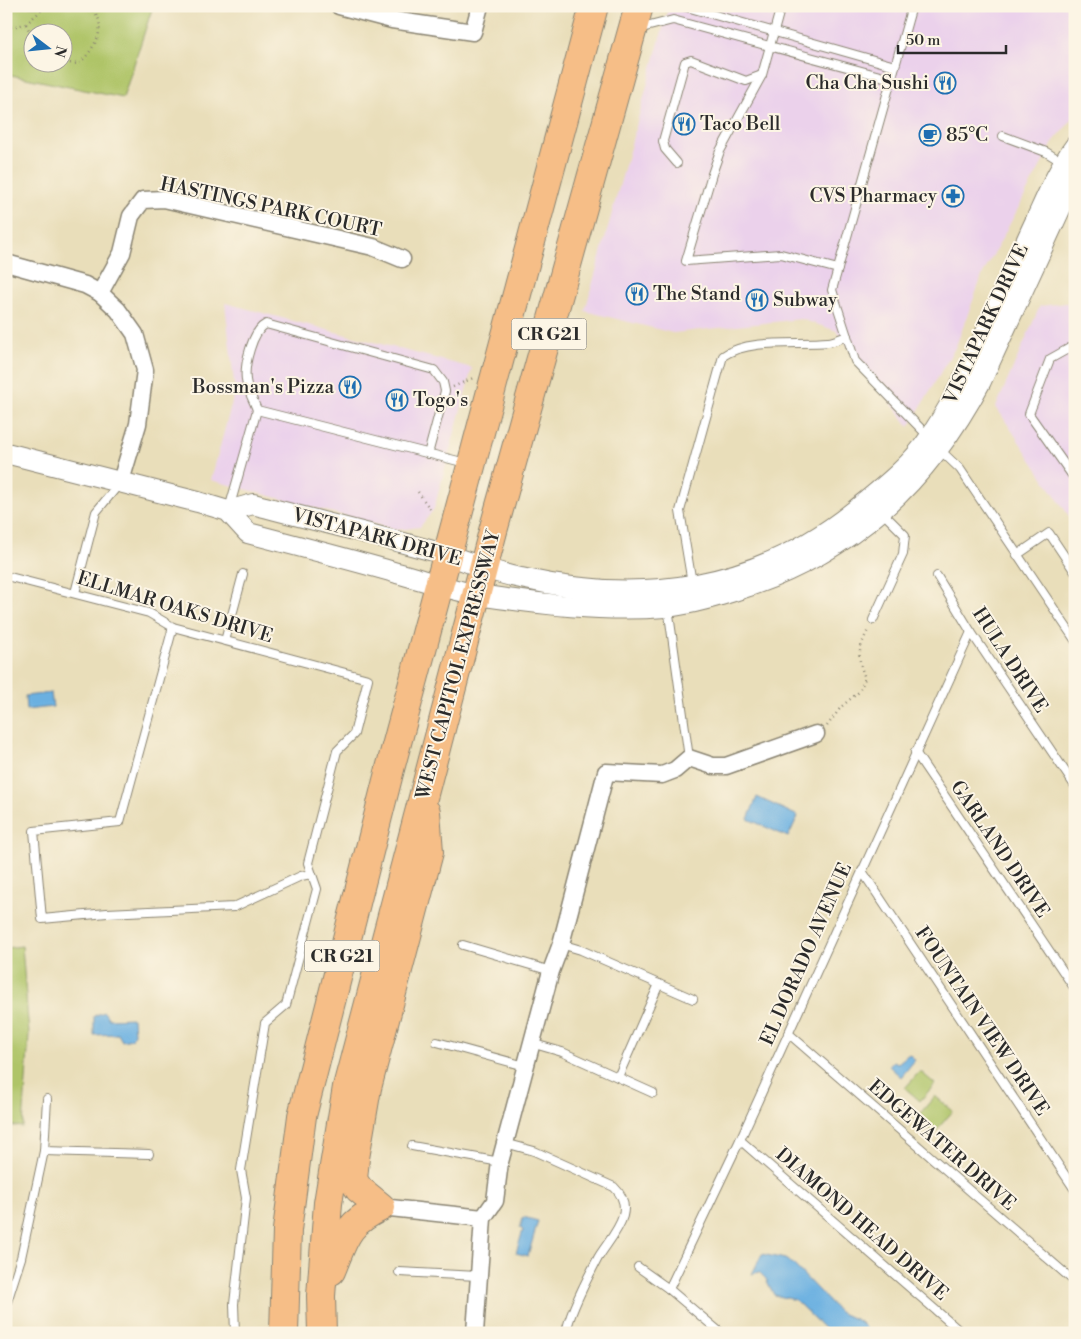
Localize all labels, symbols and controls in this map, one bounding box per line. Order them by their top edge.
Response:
north arrow [22,22,72,72]
scale bar [898,22,1006,54]
text: 50 m [906,31,940,50]
text: N [49,44,70,59]
place label: Cha Cha Sushi [806,71,929,95]
restaurant icon: Cha Cha Sushi [933,71,957,95]
restaurant icon: Taco Bell [672,112,696,136]
place label: Taco Bell [700,112,781,136]
cafe icon: 85°C [918,123,942,147]
place label: 85°C [946,123,988,147]
street label: HASTINGS PARK COURT [158,172,384,242]
place label: CVS Pharmacy [810,184,938,208]
pharmacy icon: CVS Pharmacy [941,184,965,208]
street label: VISTAPARK DRIVE [938,240,1034,409]
restaurant icon: The Stand [625,282,649,306]
place label: The Stand [653,282,741,306]
restaurant icon: Subway [745,288,769,312]
place label: Subway [773,288,838,312]
road number: CR G21 [512,318,586,349]
place label: Bossman's Pizza [191,375,334,399]
restaurant icon: Bossman's Pizza [338,375,362,399]
restaurant icon: Togo's [385,388,409,412]
place label: Togo's [413,388,468,412]
street label: VISTAPARK DRIVE [289,503,464,571]
street label: WEST CAPITOL EXPRESSWAY [410,526,506,803]
street label: ELLMAR OAKS DRIVE [74,566,276,648]
street label: HULA DRIVE [967,603,1053,717]
street label: GARLAND DRIVE [945,776,1055,922]
street label: EL DORADO AVENUE [755,859,857,1049]
street label: FOUNTAIN VIEW DRIVE [910,922,1054,1120]
road number: CR G21 [304,940,380,971]
street label: EDGEWATER DRIVE [863,1074,1021,1216]
street label: DIAMOND HEAD DRIVE [771,1142,953,1306]

